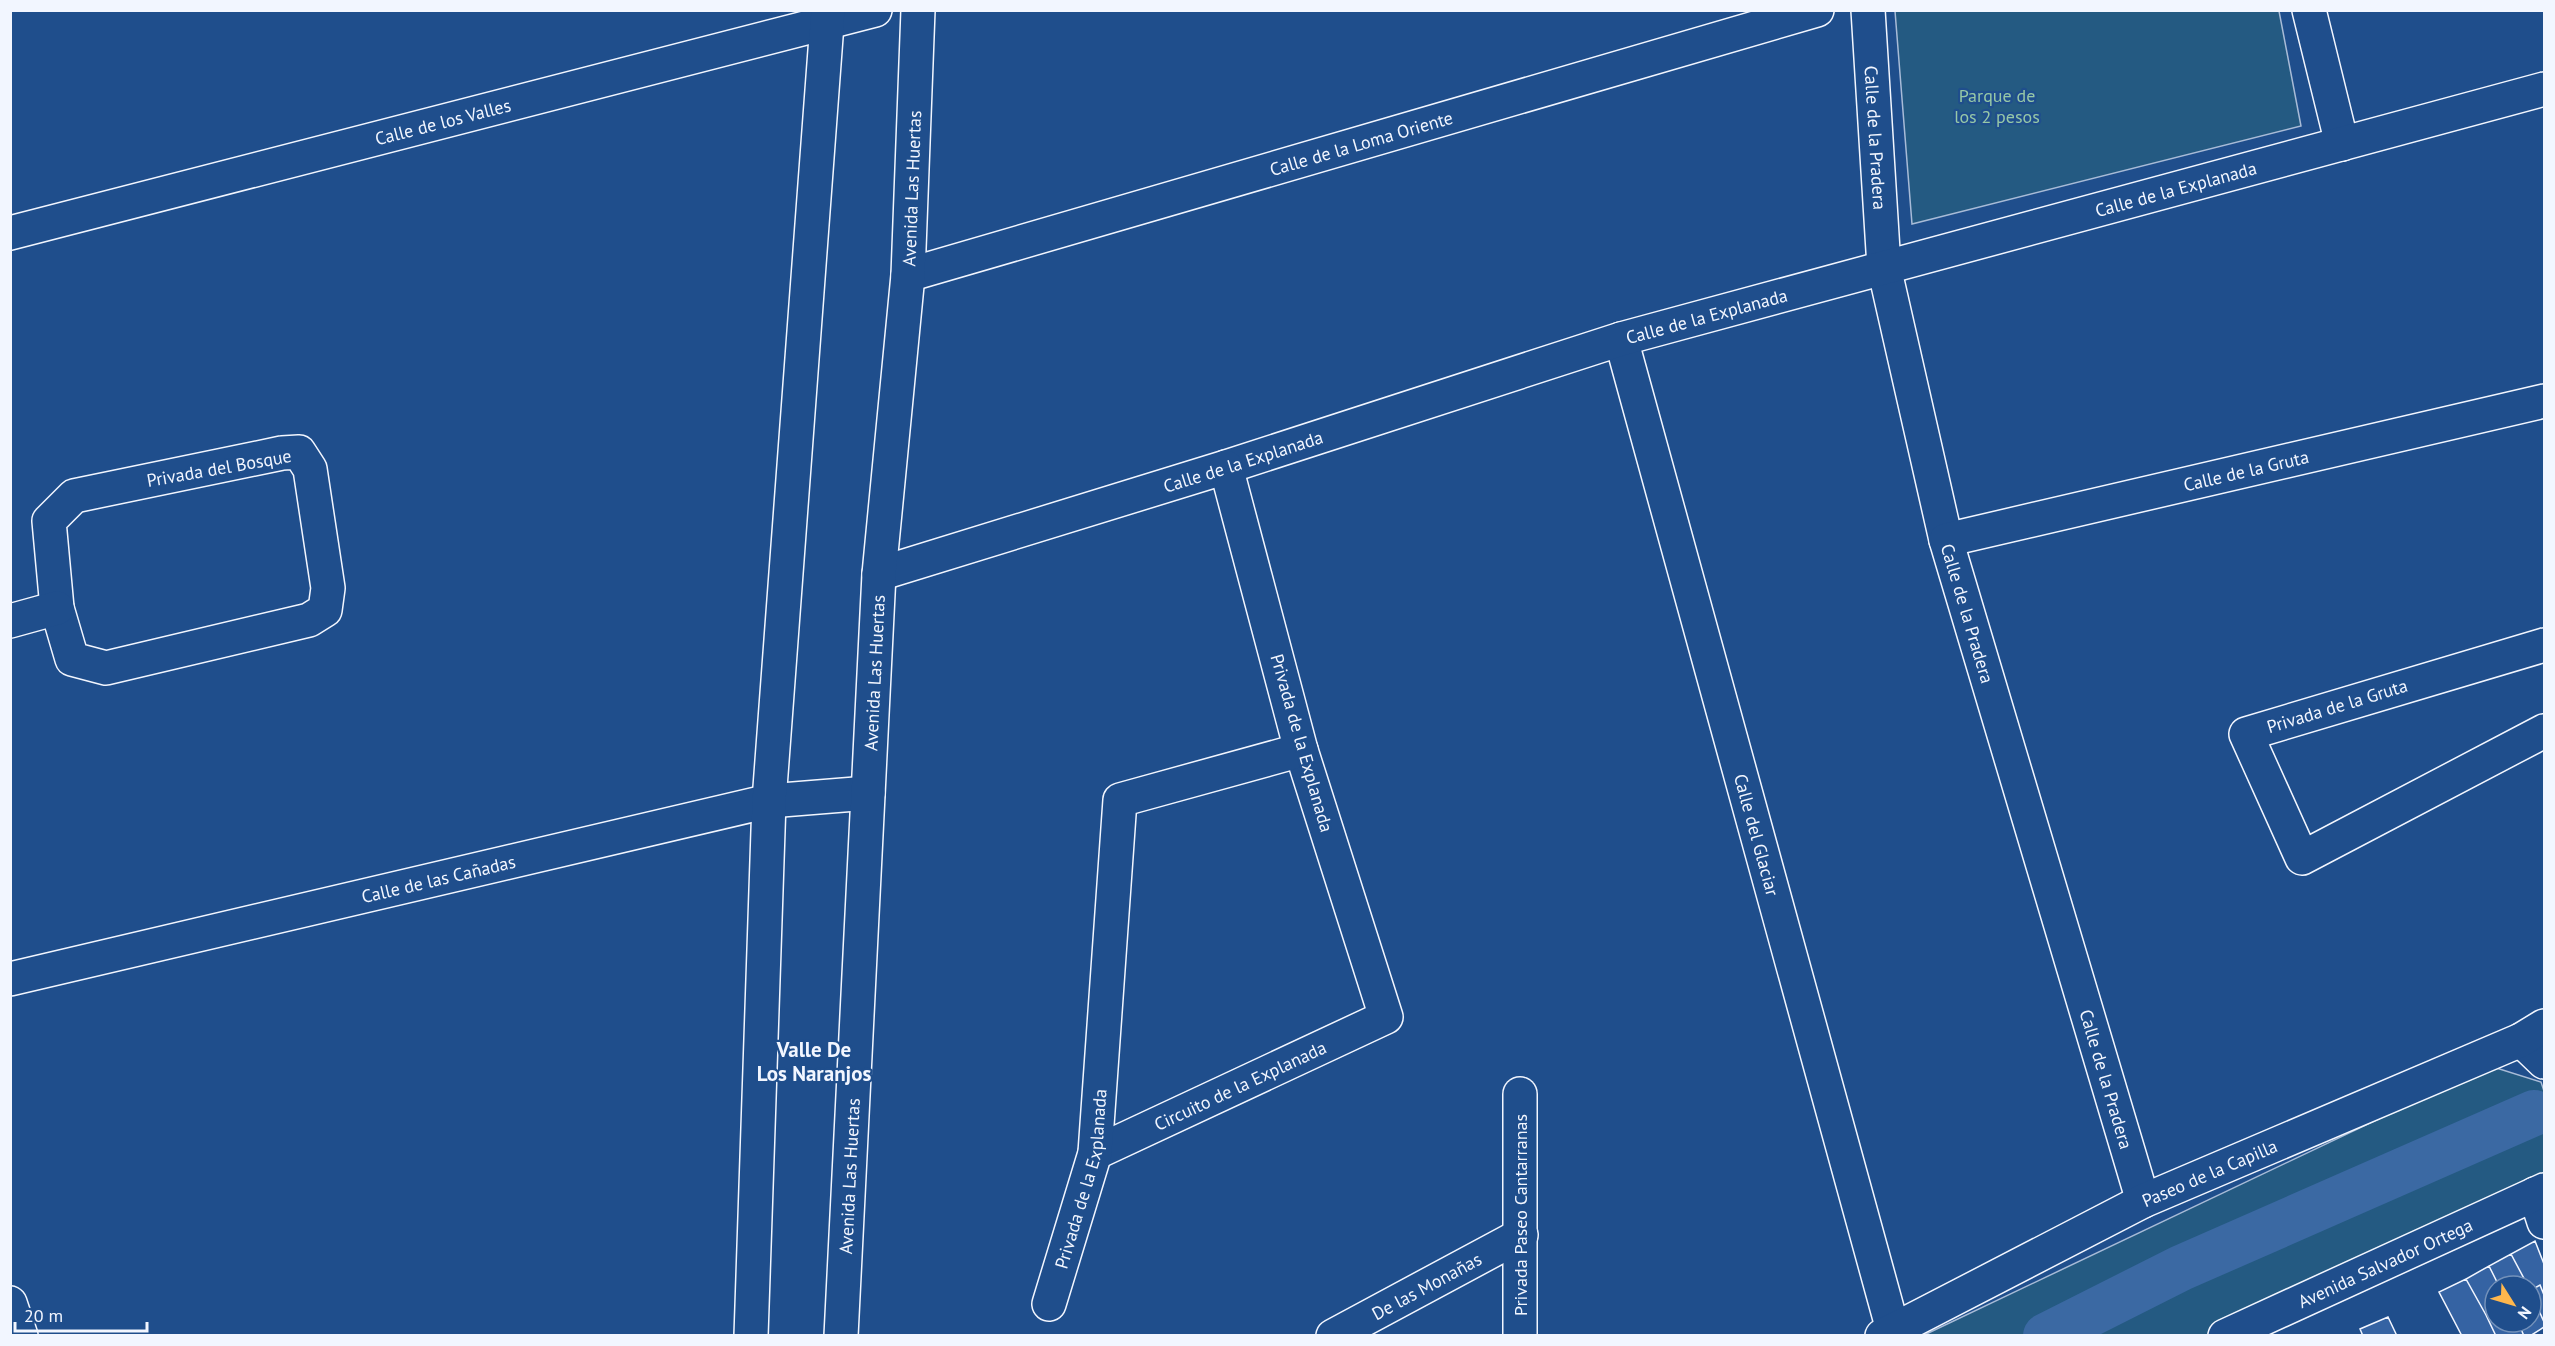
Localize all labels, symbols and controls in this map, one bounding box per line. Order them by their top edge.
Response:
street label: Calle de la Pradera [1860,65,1892,211]
park label: Parque de los 2 pesos [1954,84,2040,128]
street label: Calle de los Valles [372,93,513,150]
street label: Calle de la Loma Oriente [1267,105,1455,180]
street label: Avenida Las Huertas [897,110,926,267]
street label: Calle de la Explanada [2092,156,2259,222]
street label: Calle de la Explanada [1623,283,1790,349]
street label: Calle de la Explanada [1160,425,1326,497]
street label: Privada del Bosque [145,444,293,492]
street label: Calle de la Gruta [2181,445,2311,496]
street label: Calle de la Pradera [1936,541,2000,686]
street label: Avenida Las Huertas [859,594,889,751]
street label: Privada de la Explanada [1266,651,1338,835]
street label: Privada de la Gruta [2264,674,2410,738]
street label: Calle del Glaciar [1729,771,1785,898]
street label: Calle de las Cañadas [359,849,518,908]
street label: Calle de la Pradera [2075,1007,2138,1152]
street label: Circuito de la Explanada [1150,1035,1330,1135]
district label: Valle De Los Naranjos [757,1036,871,1087]
street label: Privada de la Explanada [1049,1088,1111,1271]
street label: Avenida Las Huertas [834,1098,864,1255]
street label: Privada Paseo Cantarranas [1509,1114,1532,1316]
street label: Paseo de la Capilla [2138,1134,2281,1212]
street label: Avenida Salvador Ortega [2294,1213,2476,1313]
street label: De las Monañas [1367,1247,1485,1325]
north arrow [2483,1274,2543,1334]
scale bar [15,1295,147,1333]
text: N [2514,1303,2536,1323]
text: 20 m [24,1304,63,1327]

